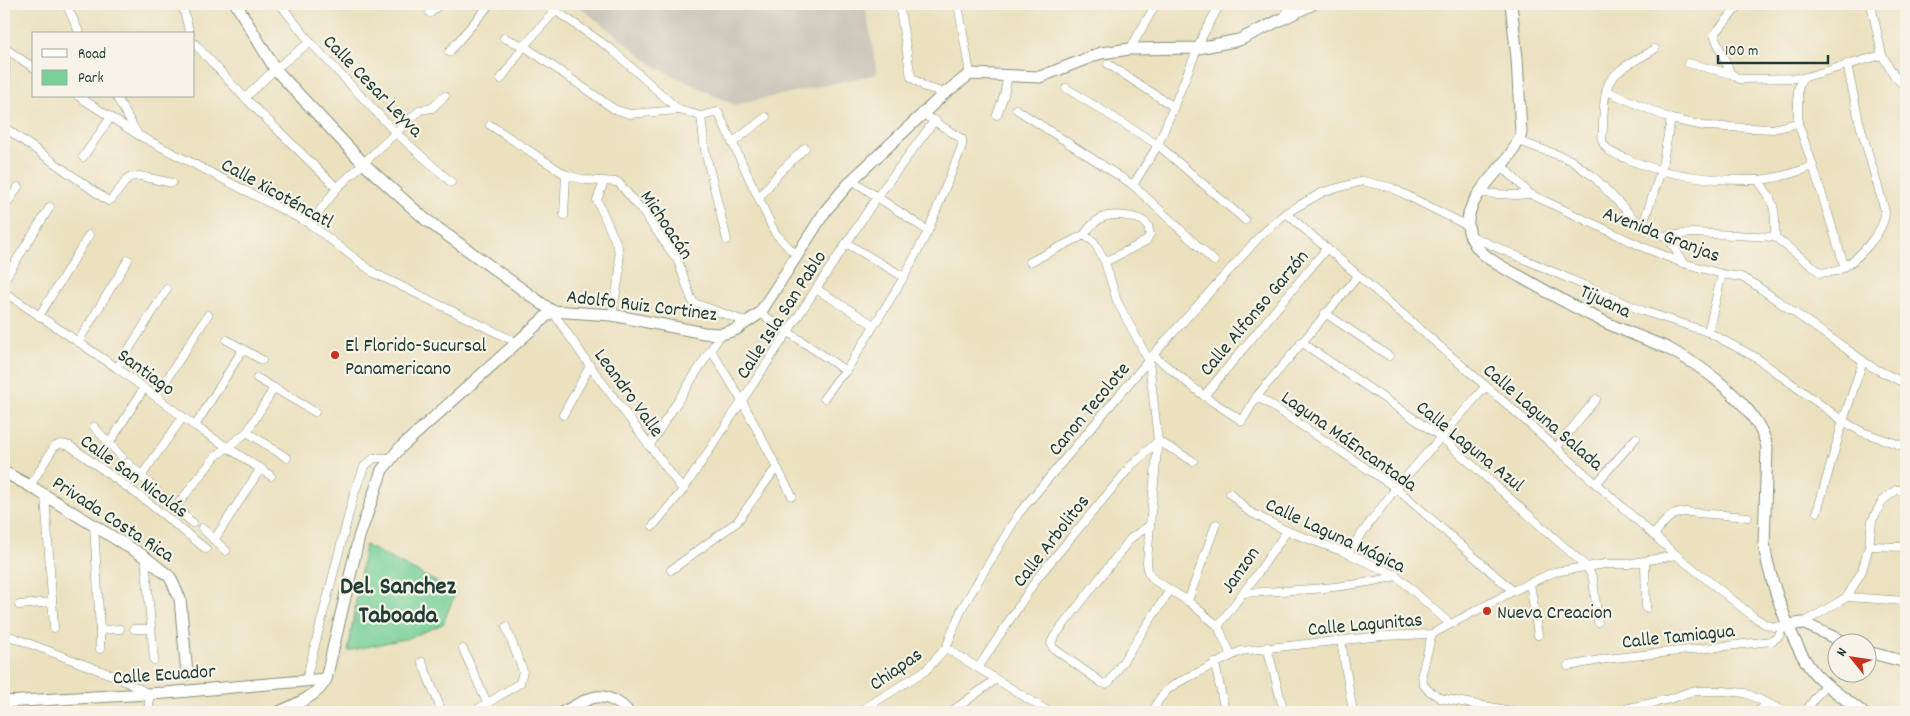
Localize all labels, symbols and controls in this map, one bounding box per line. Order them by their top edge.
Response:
street label: Calle Cesar Leyva [315,29,429,145]
legend [32,32,195,98]
scale bar [1718,32,1828,64]
text: 100 m [1725,41,1758,63]
text: Road [78,44,106,66]
text: Park [78,68,104,90]
street label: Calle Xicoténcatl [215,152,338,237]
street label: Michoacán [632,185,699,266]
street label: Avenida Granjas [1598,201,1724,271]
street label: Calle Alfonso Garzón [1194,245,1317,383]
street label: Calle Isla San Pablo [730,246,835,385]
street label: Tijuana [1575,279,1635,327]
street label: Adolfo Ruiz Cortinez [565,284,719,330]
place label: El Florido-Sucursal Panamericano [345,333,487,384]
street label: Santiago [110,343,180,404]
street label: Leandro Valle [586,344,669,444]
marker: El Florido-Sucursal Panamericano [329,349,341,361]
street label: Canon Tecolote [1043,357,1138,463]
street label: Calle Laguna Salada [1476,358,1609,479]
street label: Laguna MáEncantada [1275,385,1422,500]
street label: Calle Laguna Azul [1409,395,1529,500]
street label: Calle San Nicolás [73,429,193,526]
street label: Privada Costa Rica [46,470,179,571]
street label: Calle Arbolitos [1007,489,1098,594]
street label: Calle Laguna Mágica [1260,492,1410,582]
street label: Janzon [1215,542,1268,600]
district label: Del. Sanchez Taboada [340,570,457,635]
place label: Nueva Creacion [1497,600,1612,628]
marker: Nueva Creacion [1481,605,1493,617]
street label: Calle Lagunitas [1307,607,1424,645]
street label: Calle Tamiagua [1621,618,1737,658]
north arrow [1828,634,1878,684]
street label: Chiapas [864,642,929,699]
text: N [1832,644,1853,660]
street label: Calle Ecuador [112,658,217,694]

